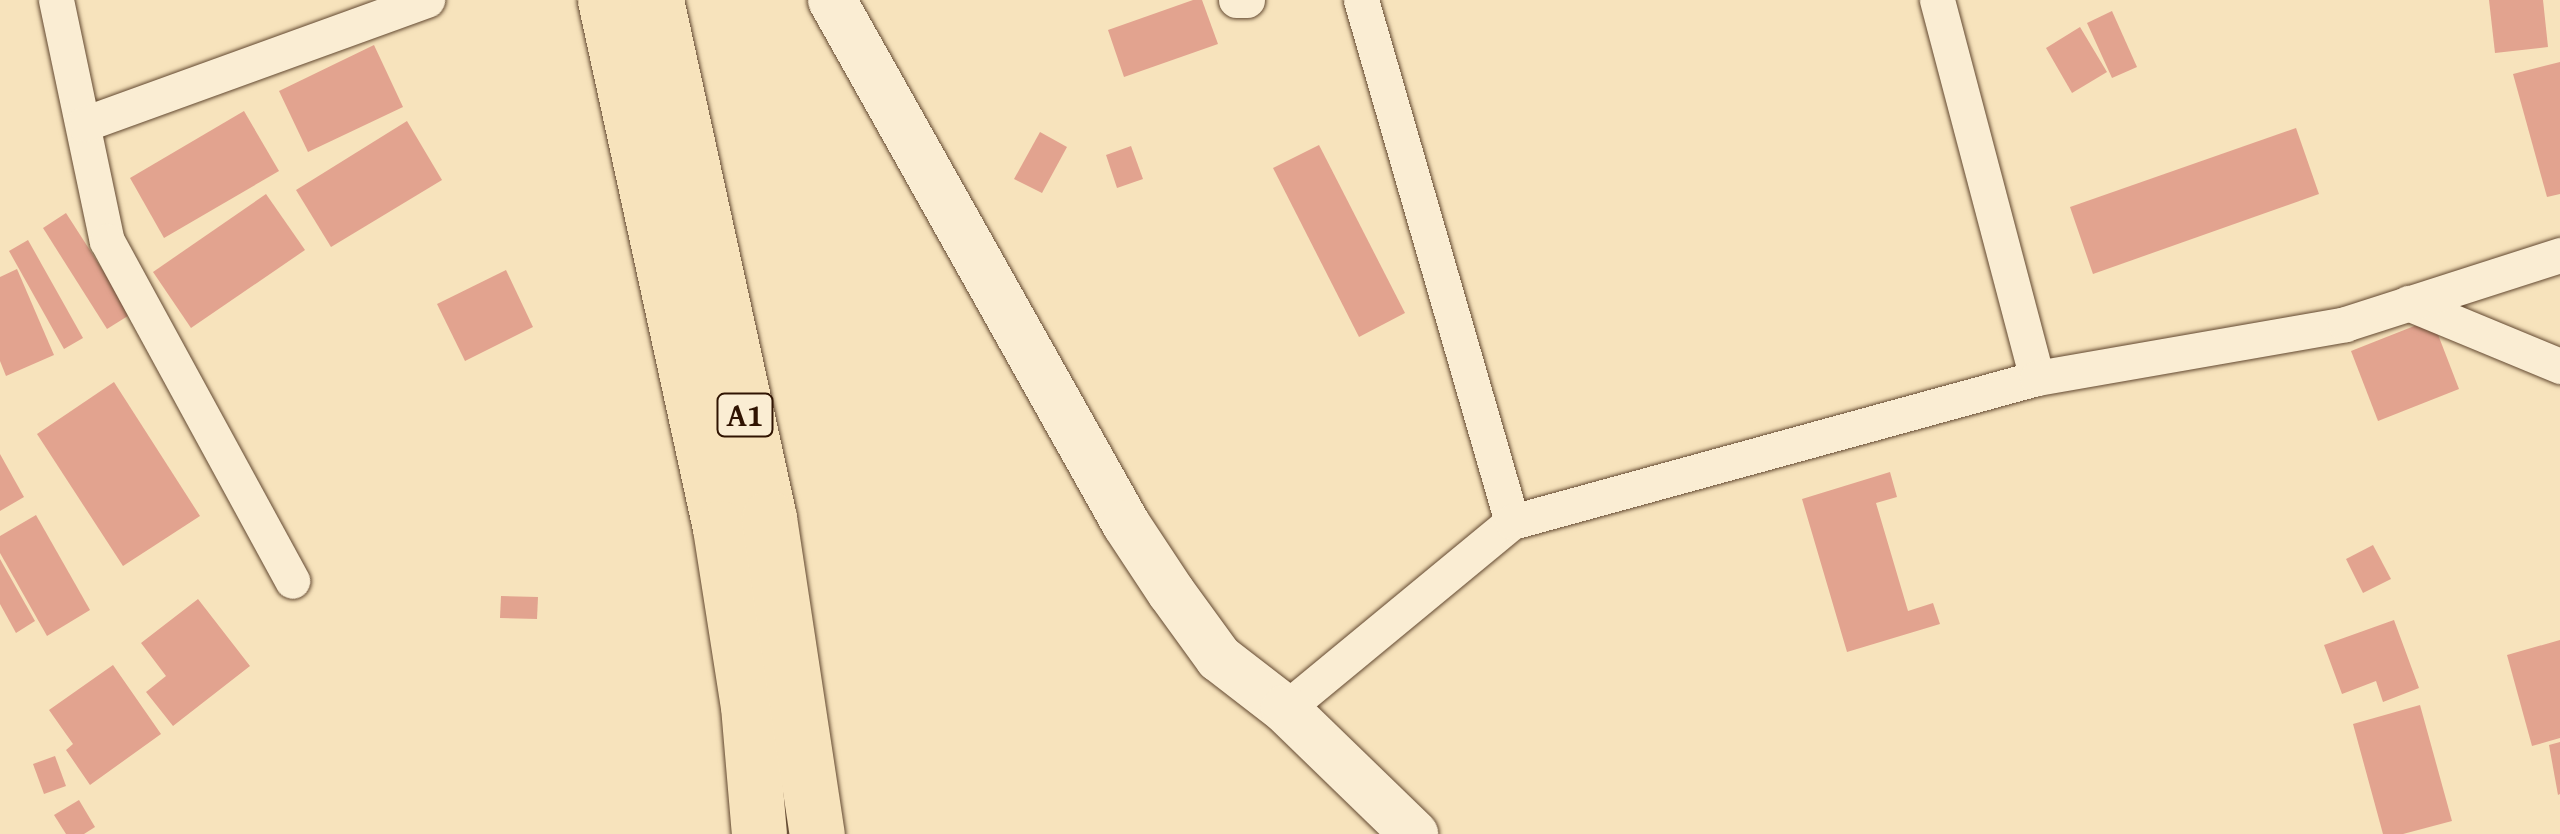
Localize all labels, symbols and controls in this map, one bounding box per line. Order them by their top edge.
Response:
road number: A1 [715,388,775,442]

